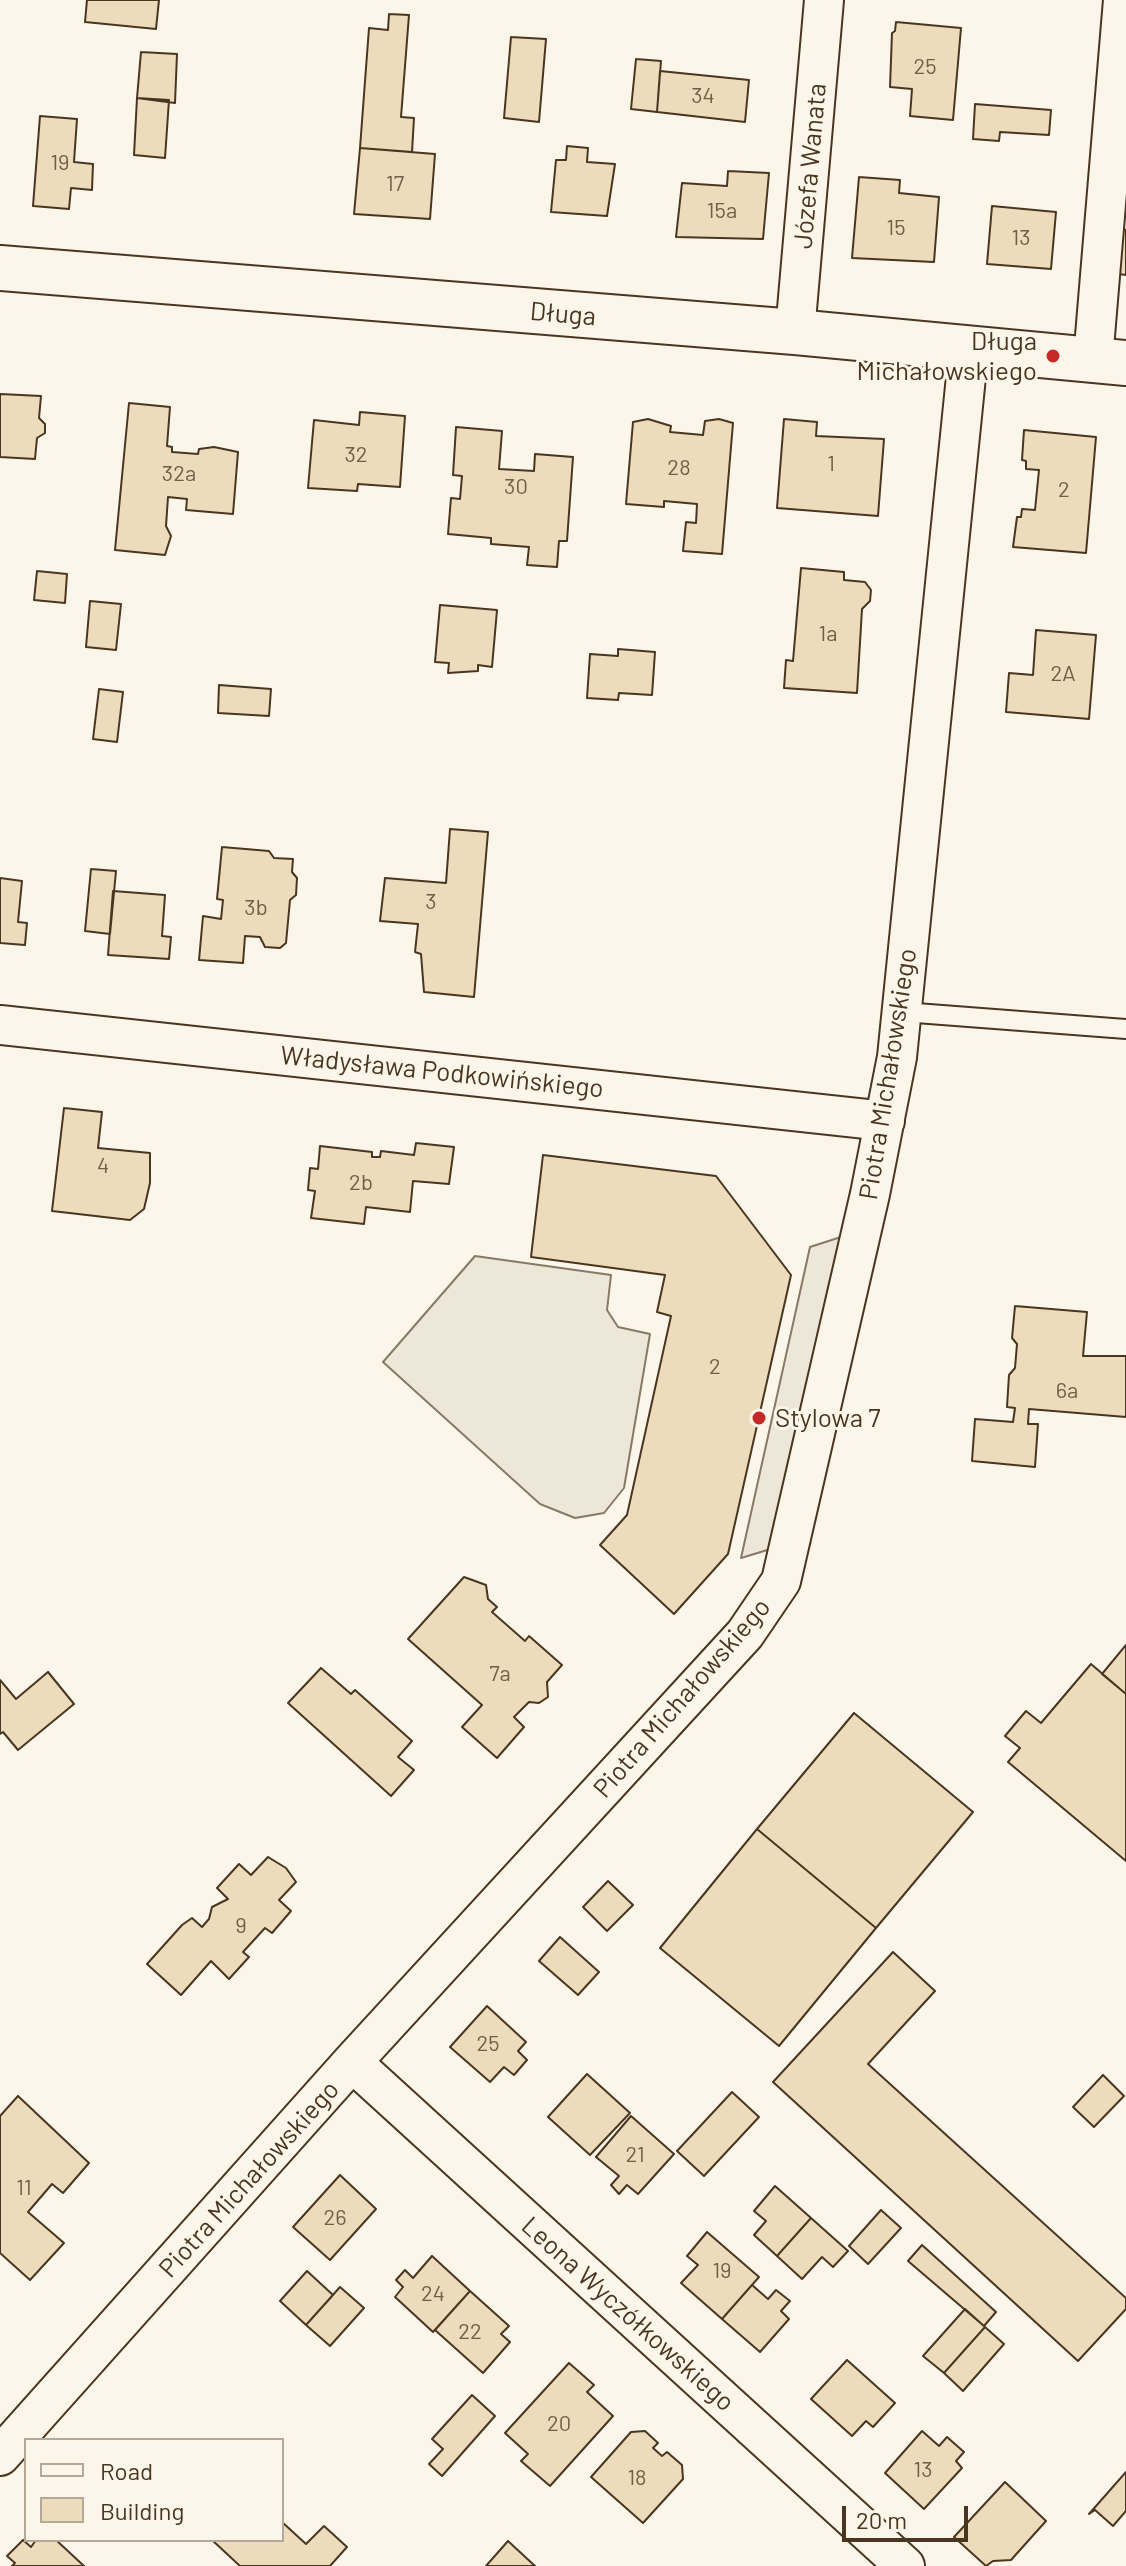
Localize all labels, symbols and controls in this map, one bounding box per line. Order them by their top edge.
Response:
house number: 25 [913,54,937,80]
street label: Józefa Wanata [787,82,833,250]
house number: 34 [691,83,715,109]
house number: 19 [50,150,70,176]
house number: 17 [386,171,404,197]
house number: 15a [707,198,737,224]
house number: 15 [886,215,906,241]
house number: 13 [1011,225,1031,251]
street label: Długa [529,296,597,332]
place label: Długa Michałowskiego [856,325,1037,386]
marker: Długa Michałowskiego [1044,347,1062,365]
house number: 32 [344,442,368,468]
house number: 1 [827,451,835,477]
house number: 28 [667,455,691,481]
house number: 32a [162,461,196,487]
house number: 30 [504,474,528,500]
house number: 2 [1058,477,1070,503]
house number: 1a [819,621,837,647]
house number: 2A [1050,661,1076,687]
house number: 3 [425,889,437,915]
house number: 3b [244,895,268,921]
street label: Piotra Michałowskiego [853,946,923,1202]
street label: Władysława Podkowińskiego [279,1040,605,1104]
house number: 4 [97,1153,109,1179]
house number: 2b [349,1170,373,1196]
house number: 2 [709,1354,721,1380]
house number: 6a [1056,1378,1078,1404]
place label: Stylowa 7 [775,1402,881,1434]
marker: Stylowa 7 [750,1409,768,1427]
street label: Piotra Michałowskiego [587,1592,777,1804]
house number: 7a [489,1661,511,1687]
house number: 9 [235,1913,247,1939]
house number: 25 [476,2031,500,2057]
street label: Piotra Michałowskiego [152,2074,346,2284]
house number: 21 [625,2142,645,2168]
house number: 11 [16,2175,32,2201]
house number: 26 [323,2205,347,2231]
street label: Leona Wyczółkowskiego [515,2210,741,2418]
house number: 19 [712,2258,732,2284]
house number: 24 [421,2281,445,2307]
house number: 22 [458,2319,482,2345]
house number: 20 [547,2411,571,2437]
legend [24,2438,284,2542]
text: Road [100,2456,153,2485]
house number: 13 [913,2457,933,2483]
house number: 18 [627,2465,647,2491]
scale bar [846,2490,972,2540]
text: Building [100,2496,184,2525]
text: 20 m [856,2505,907,2534]

